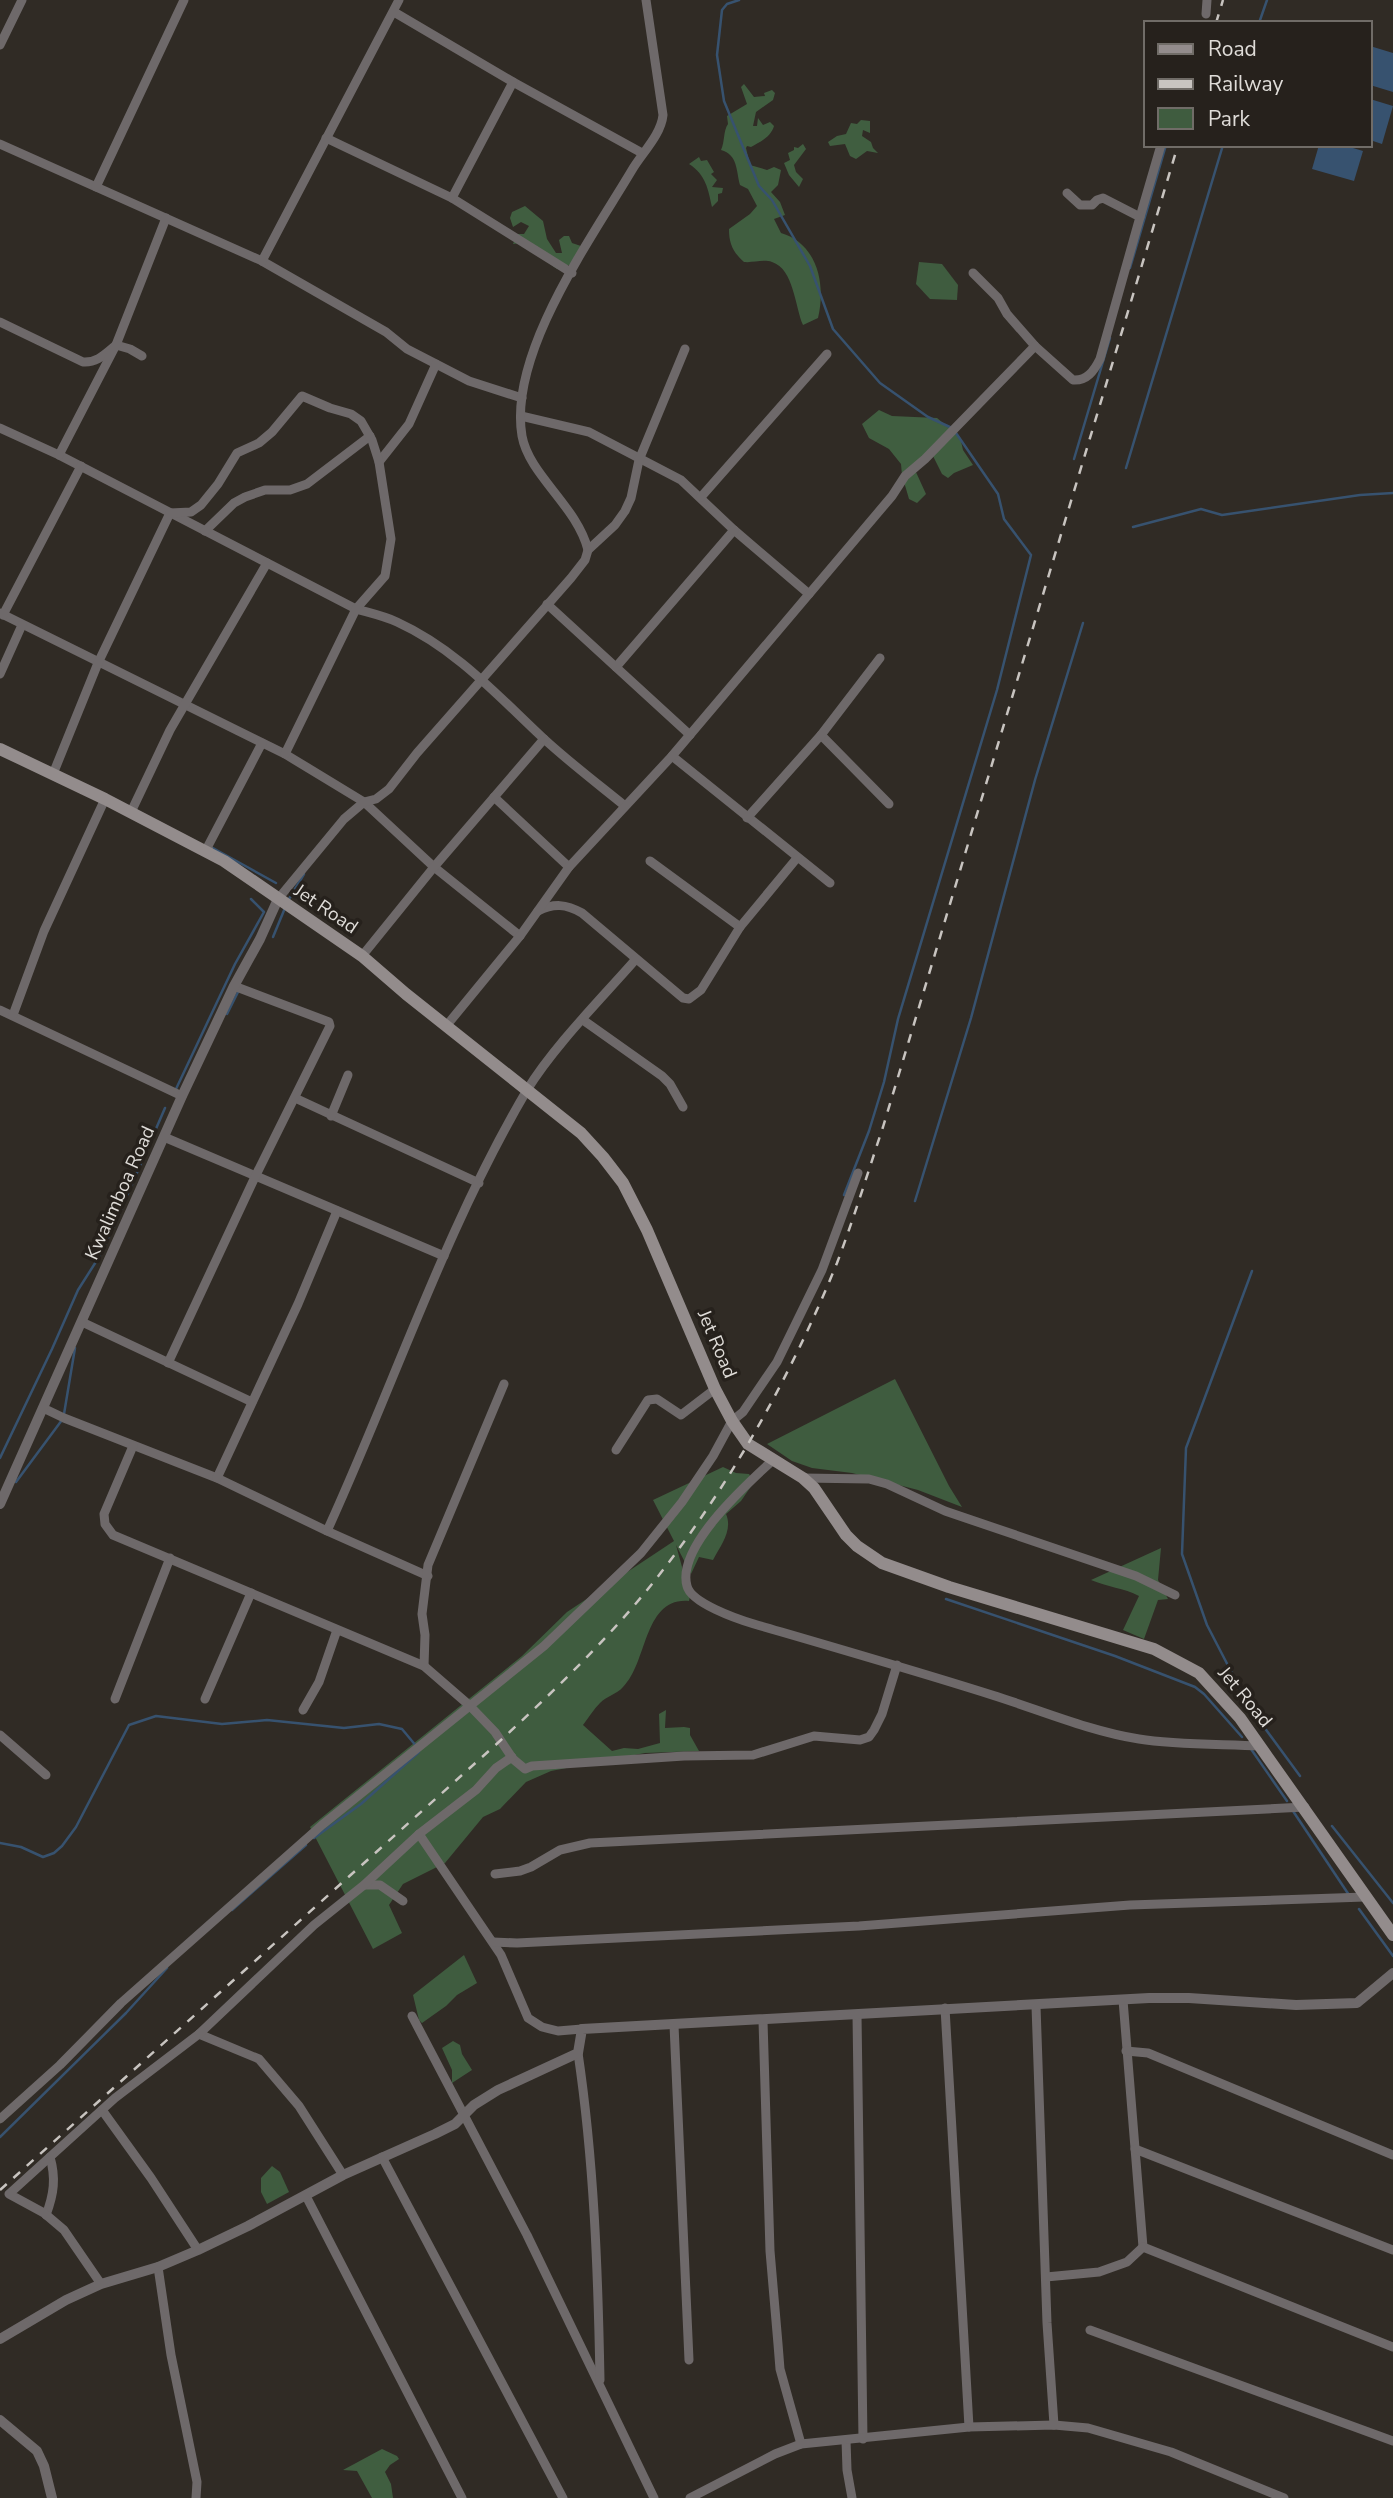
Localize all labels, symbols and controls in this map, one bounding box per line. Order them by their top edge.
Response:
legend [1144,21,1372,147]
text: Road [1208,35,1257,63]
text: Railway [1208,70,1283,98]
text: Park [1208,105,1250,133]
street label: Jet Road [288,878,363,940]
street label: Kwalimboa Road [79,1122,161,1264]
street label: Jet Road [691,1305,743,1382]
street label: Jet Road [1211,1660,1278,1733]

